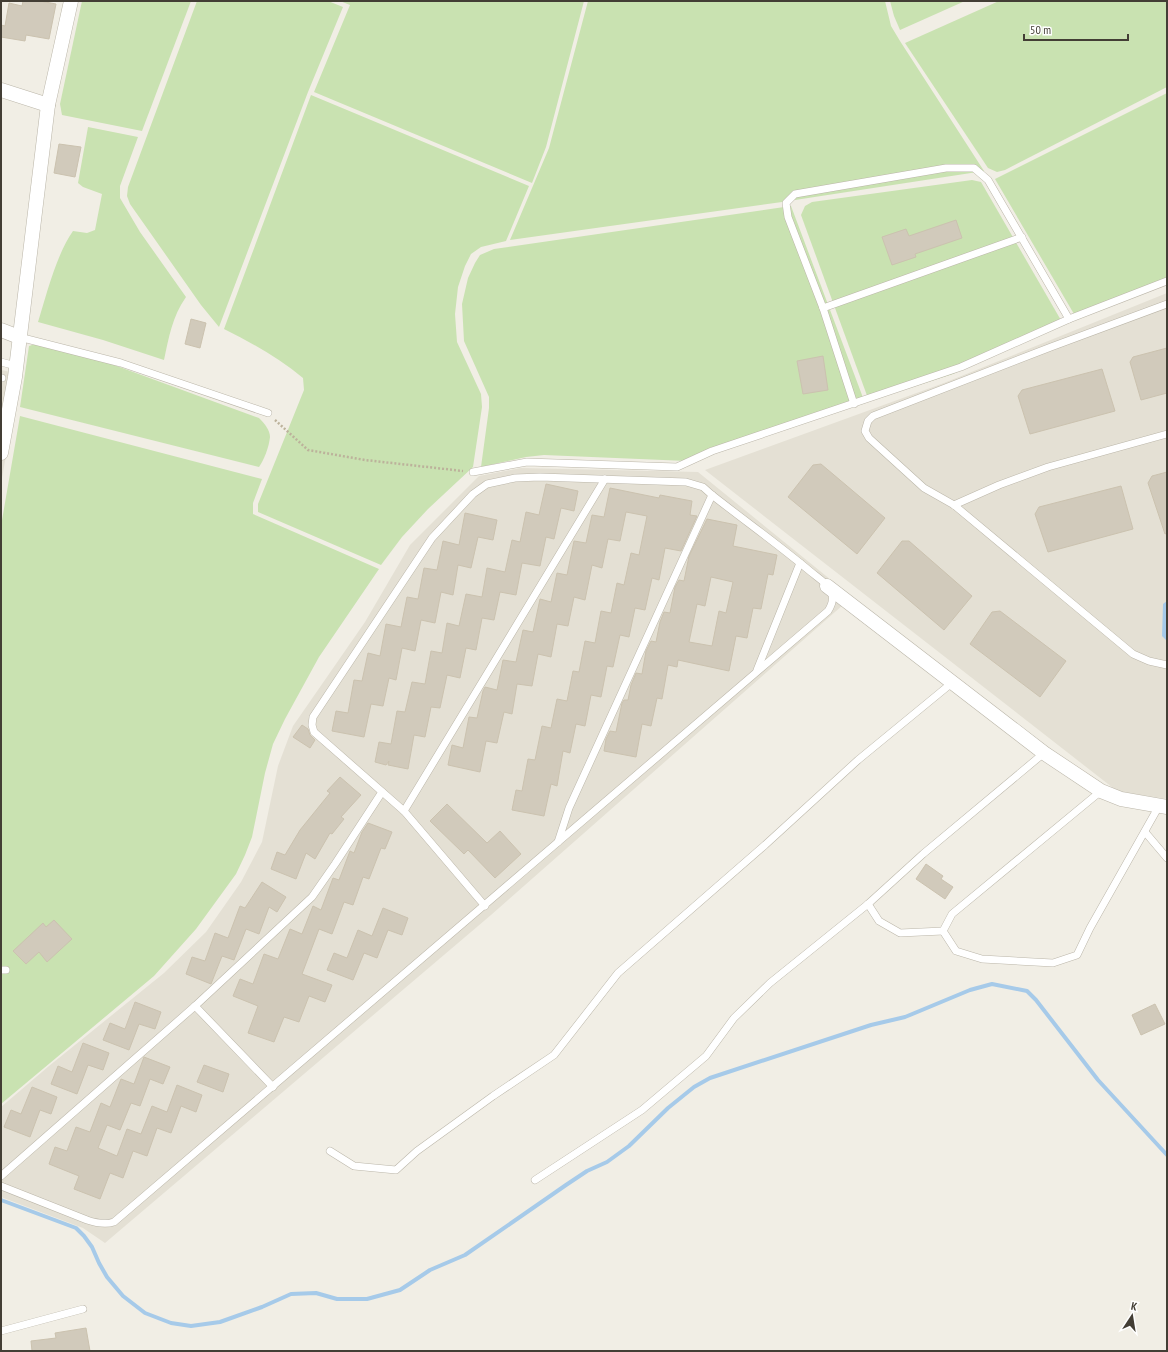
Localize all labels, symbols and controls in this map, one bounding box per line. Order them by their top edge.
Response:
scale bar [1024,16,1128,42]
text: 50 m [1030,22,1051,37]
north arrow [1112,1296,1152,1336]
text: K [1130,1299,1139,1314]

